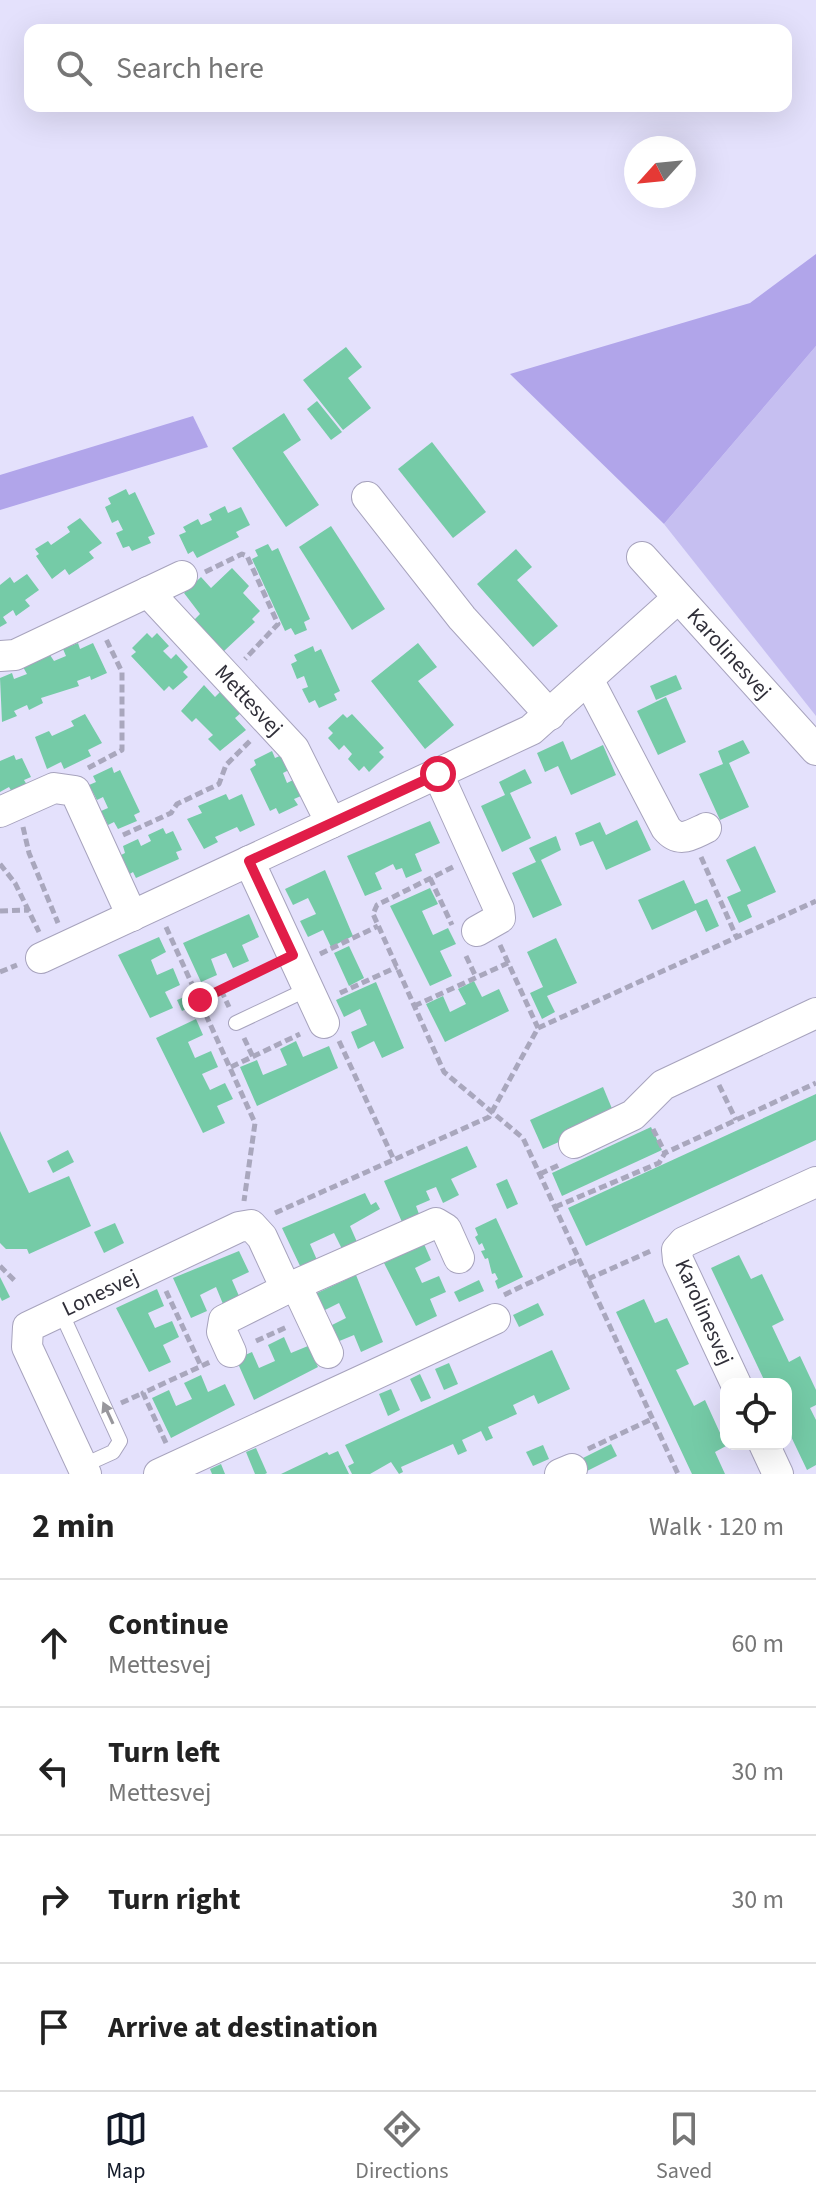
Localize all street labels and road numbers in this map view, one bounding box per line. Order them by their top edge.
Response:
street label: Karolinesvej [679,601,779,706]
street label: Mettesvej [207,657,290,743]
street label: Karolinesvej [666,1254,742,1370]
street label: Lonesvej [57,1261,144,1325]

